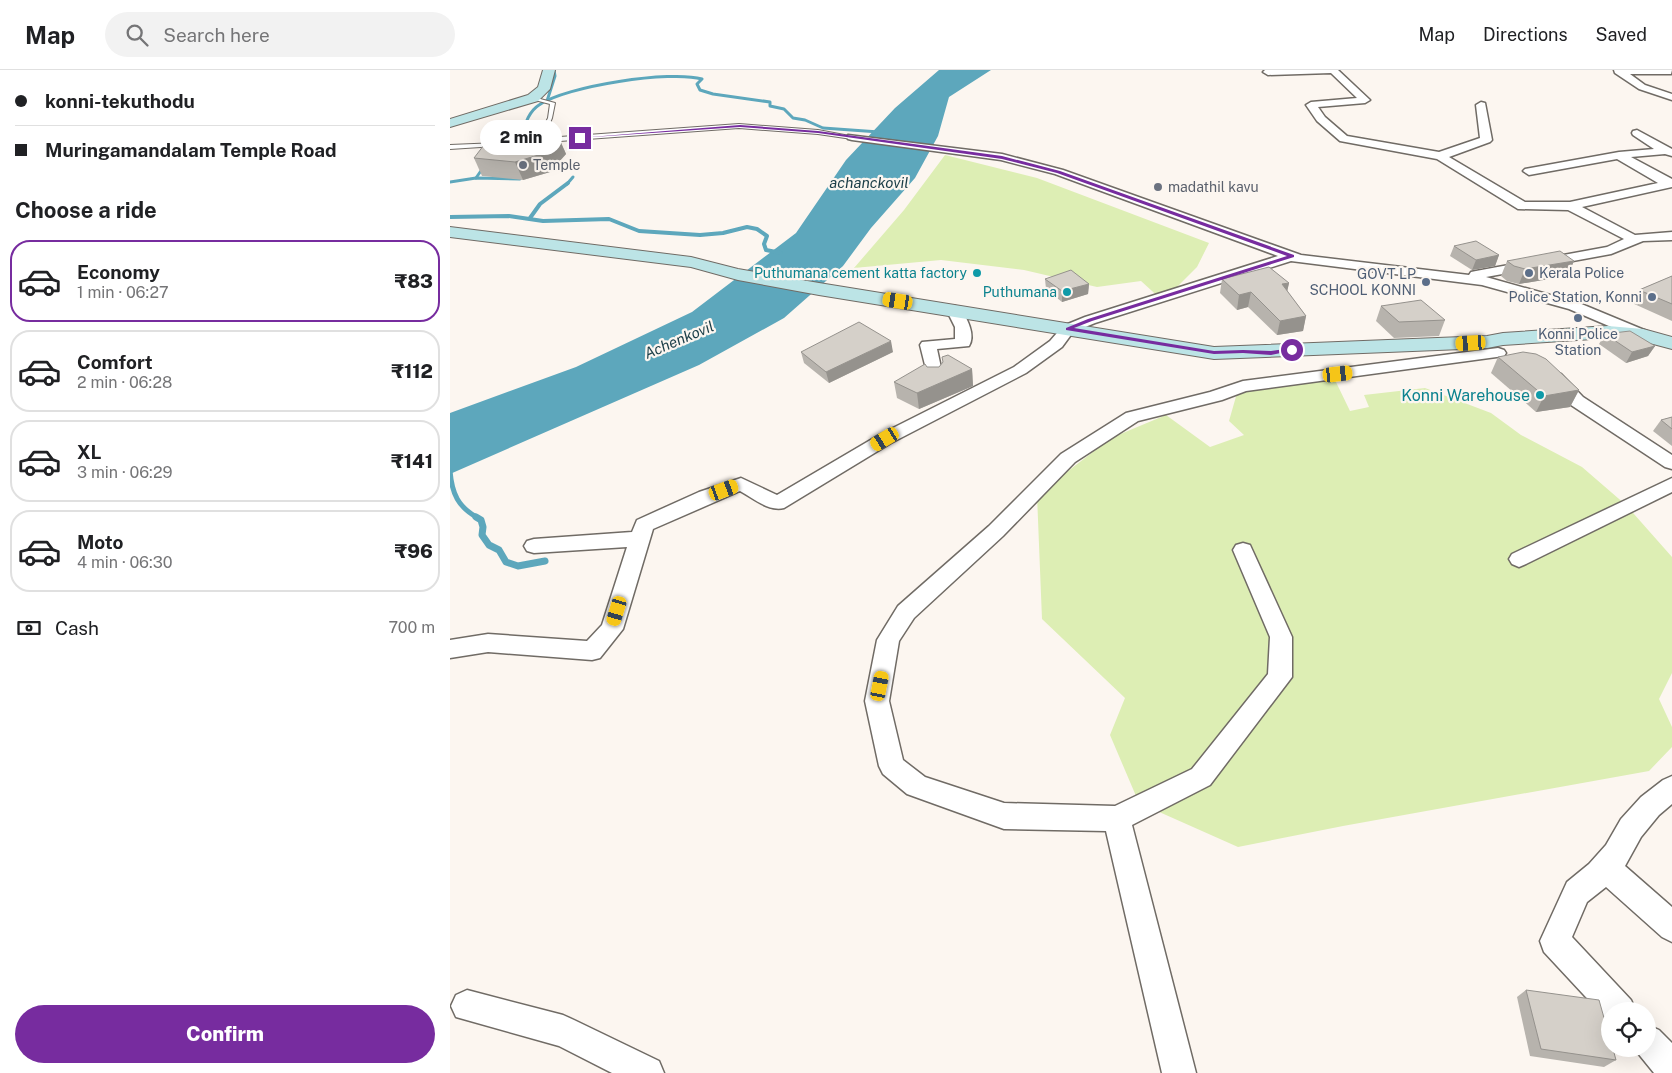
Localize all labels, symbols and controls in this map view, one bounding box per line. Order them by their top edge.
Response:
search box [105,12,455,57]
text: Map [25,21,75,49]
icon: search [123,21,151,49]
text: Search here [163,24,270,46]
text: Map [1418,24,1455,45]
text: Directions [1483,24,1568,45]
text: Saved [1596,24,1647,45]
text: konni-tekuthodu [45,90,195,112]
callout: 2 min [480,120,562,156]
route end [569,127,591,149]
text: 2 min [500,128,542,147]
text: Muringamandalam Temple Road [45,139,337,161]
place label: Temple [533,157,581,173]
marker: Temple [517,159,529,171]
water label: achanckovil [829,174,909,191]
place label: madathil kavu [1168,179,1259,195]
marker: madathil kavu [1152,181,1164,193]
text: Choose a ride [15,197,157,223]
icon: car [17,259,62,304]
text: Economy [77,261,160,283]
place label: Puthumana cement katta factory [754,265,968,281]
place label: Kerala Police [1539,265,1624,281]
place label: GOVT LP SCHOOL KONNI [1310,266,1416,298]
marker: Puthumana cement katta factory [971,267,983,279]
marker: Kerala Police [1523,267,1535,279]
text: ₹83 [394,270,433,292]
marker: GOVT LP SCHOOL KONNI [1420,276,1432,288]
text: 1 min · 06:27 [77,283,169,302]
place label: Puthumana [983,284,1057,300]
marker: Puthumana [1061,286,1073,298]
place label: Police Station, Konni [1509,289,1642,305]
car [882,291,913,311]
marker: Police Station, Konni [1646,291,1658,303]
marker: Konni Police Station [1572,312,1584,324]
water label: Achenkovil [641,317,716,362]
place label: Konni Police Station [1538,326,1618,358]
car [1455,335,1486,351]
route start [1281,339,1303,361]
icon: car [17,349,62,394]
text: Comfort [77,351,153,373]
text: ₹112 [391,360,433,382]
car [1322,365,1353,383]
text: 2 min · 06:28 [77,373,172,392]
place label: Konni Warehouse [1401,386,1530,405]
marker: Konni Warehouse [1534,389,1546,401]
car [868,425,901,453]
icon: car [17,439,62,484]
text: XL [77,441,102,463]
text: ₹141 [391,450,433,472]
text: 3 min · 06:29 [77,463,173,482]
car [707,478,740,502]
icon: car [17,529,62,574]
text: Moto [77,531,123,553]
text: ₹96 [395,540,433,562]
text: 4 min · 06:30 [77,553,172,572]
car [605,594,628,628]
icon: cash [15,614,43,642]
text: Cash [55,617,99,639]
text: 700 m [389,618,435,637]
car [869,670,890,702]
map controls [1601,1002,1656,1057]
button: locate [1601,1002,1656,1057]
button: Confirm [15,1005,435,1063]

